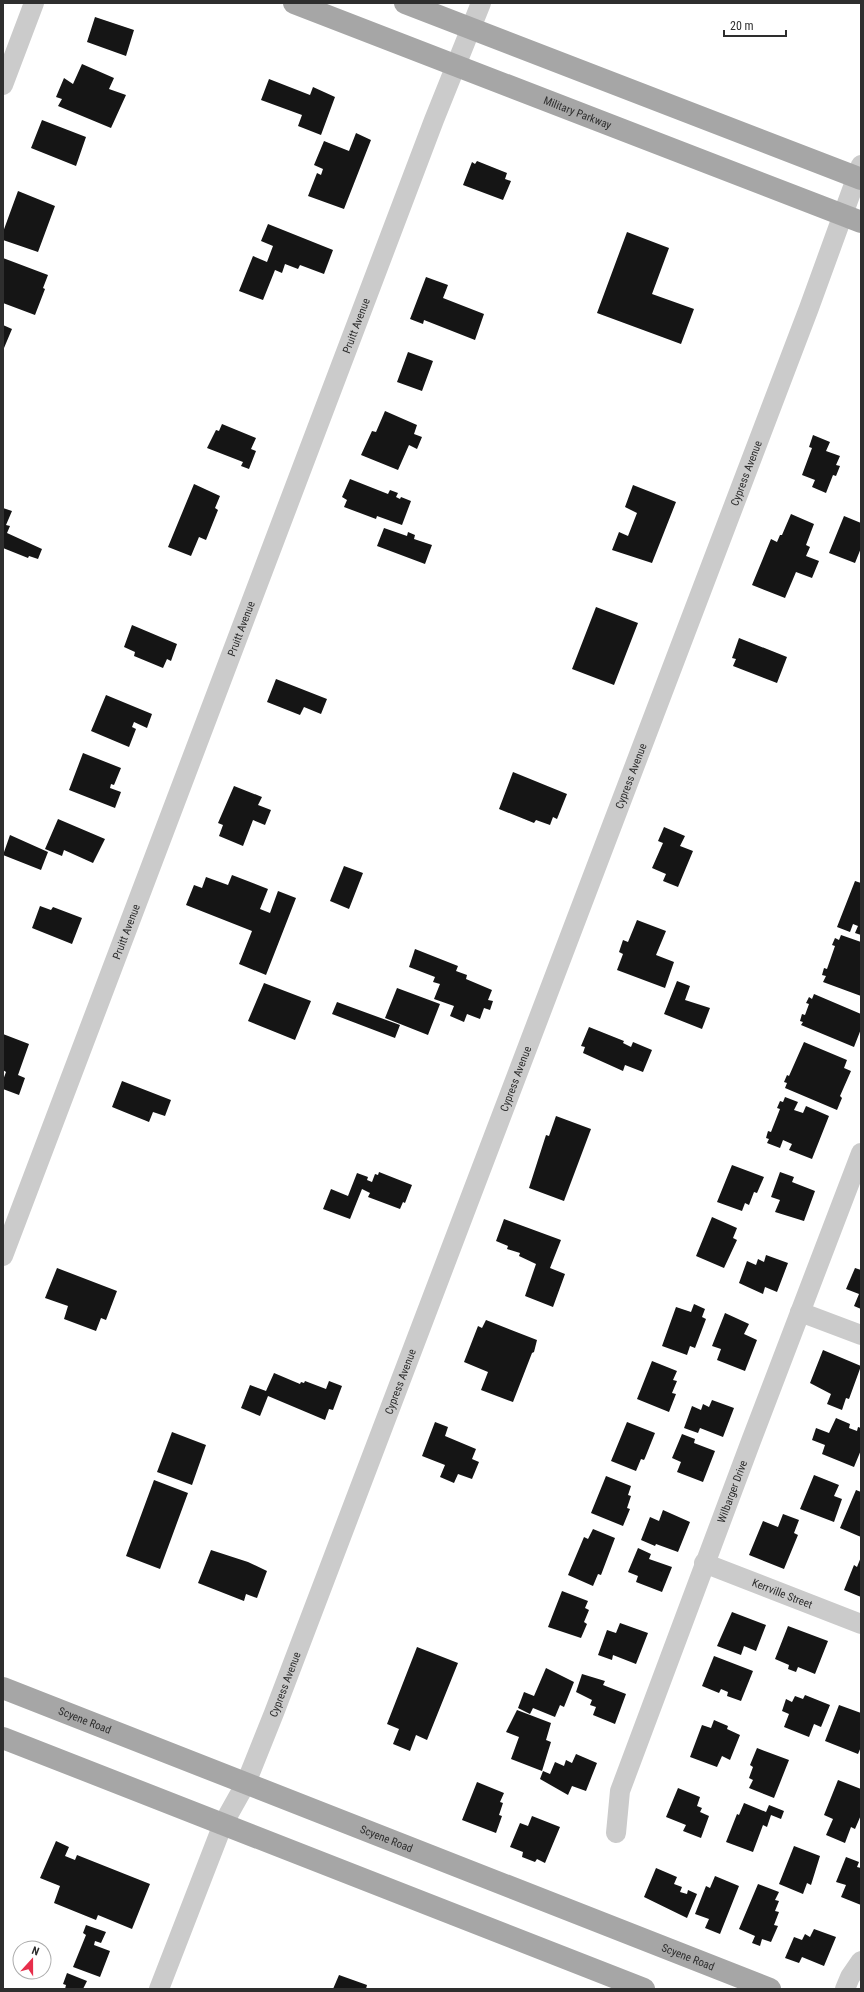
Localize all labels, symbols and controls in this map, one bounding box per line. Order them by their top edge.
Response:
scale bar [724,12,786,38]
text: 20 m [730,19,754,33]
street label: Military Parkway [542,94,614,132]
street label: Pruitt Avenue [340,296,372,355]
street label: Cypress Avenue [728,439,764,508]
street label: Pruitt Avenue [225,599,257,658]
street label: Cypress Avenue [612,741,649,811]
street label: Pruitt Avenue [110,902,142,961]
street label: Cypress Avenue [497,1044,534,1113]
street label: Cypress Avenue [382,1347,419,1416]
street label: Wilbarger Drive [714,1458,750,1525]
street label: Kerrville Street [750,1576,814,1611]
street label: Cypress Avenue [267,1650,303,1719]
street label: Scyene Road [57,1704,113,1736]
street label: Scyene Road [358,1822,415,1855]
north arrow [12,1940,52,1980]
street label: Scyene Road [660,1941,716,1973]
text: N [30,1944,41,1958]

